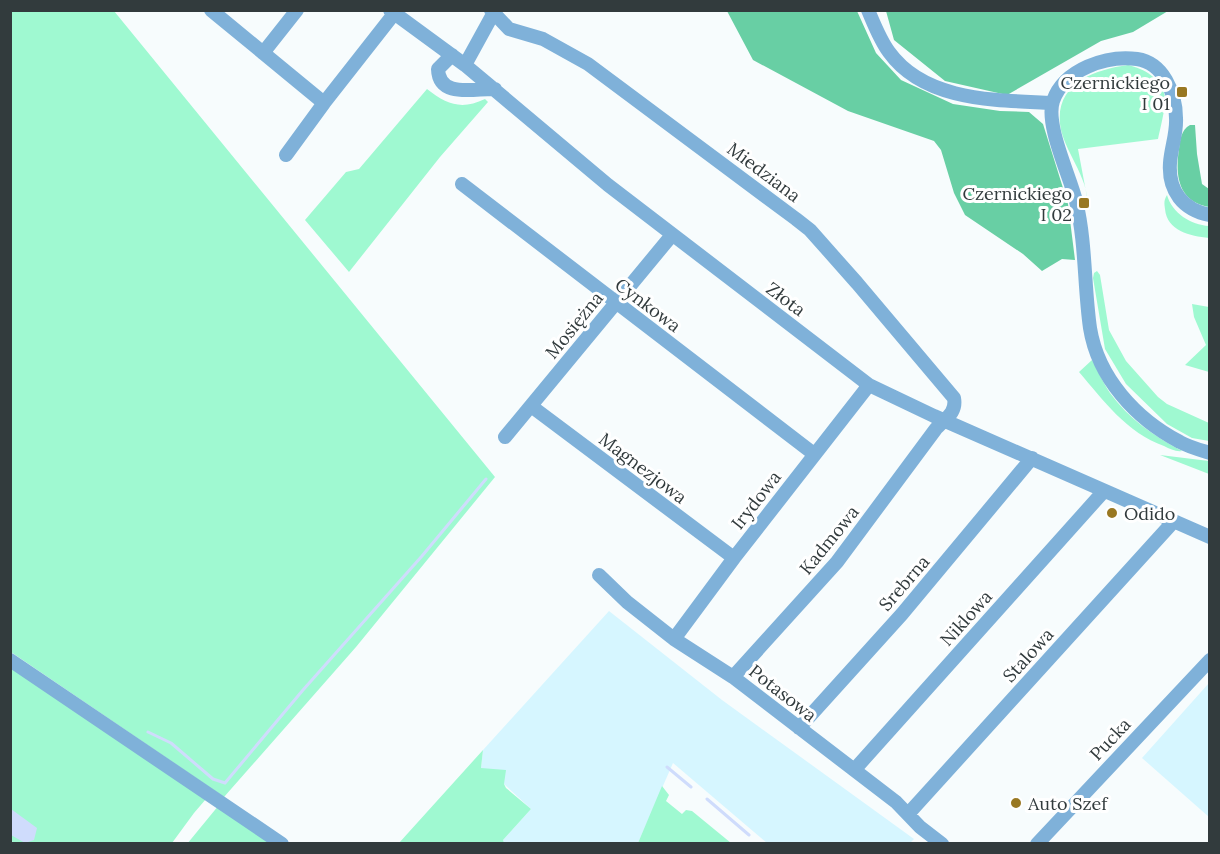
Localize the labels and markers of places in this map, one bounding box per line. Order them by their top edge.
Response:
place label: Czernickiego I 01 [1060,71,1170,115]
marker: Czernickiego I 01 [1175,85,1189,99]
place label: Czernickiego I 02 [962,182,1072,226]
marker: Czernickiego I 02 [1077,196,1091,210]
place label: Odido [1124,502,1175,525]
marker: Odido [1105,506,1119,520]
place label: Auto Szef [1027,792,1109,815]
marker: Auto Szef [1009,796,1023,810]

